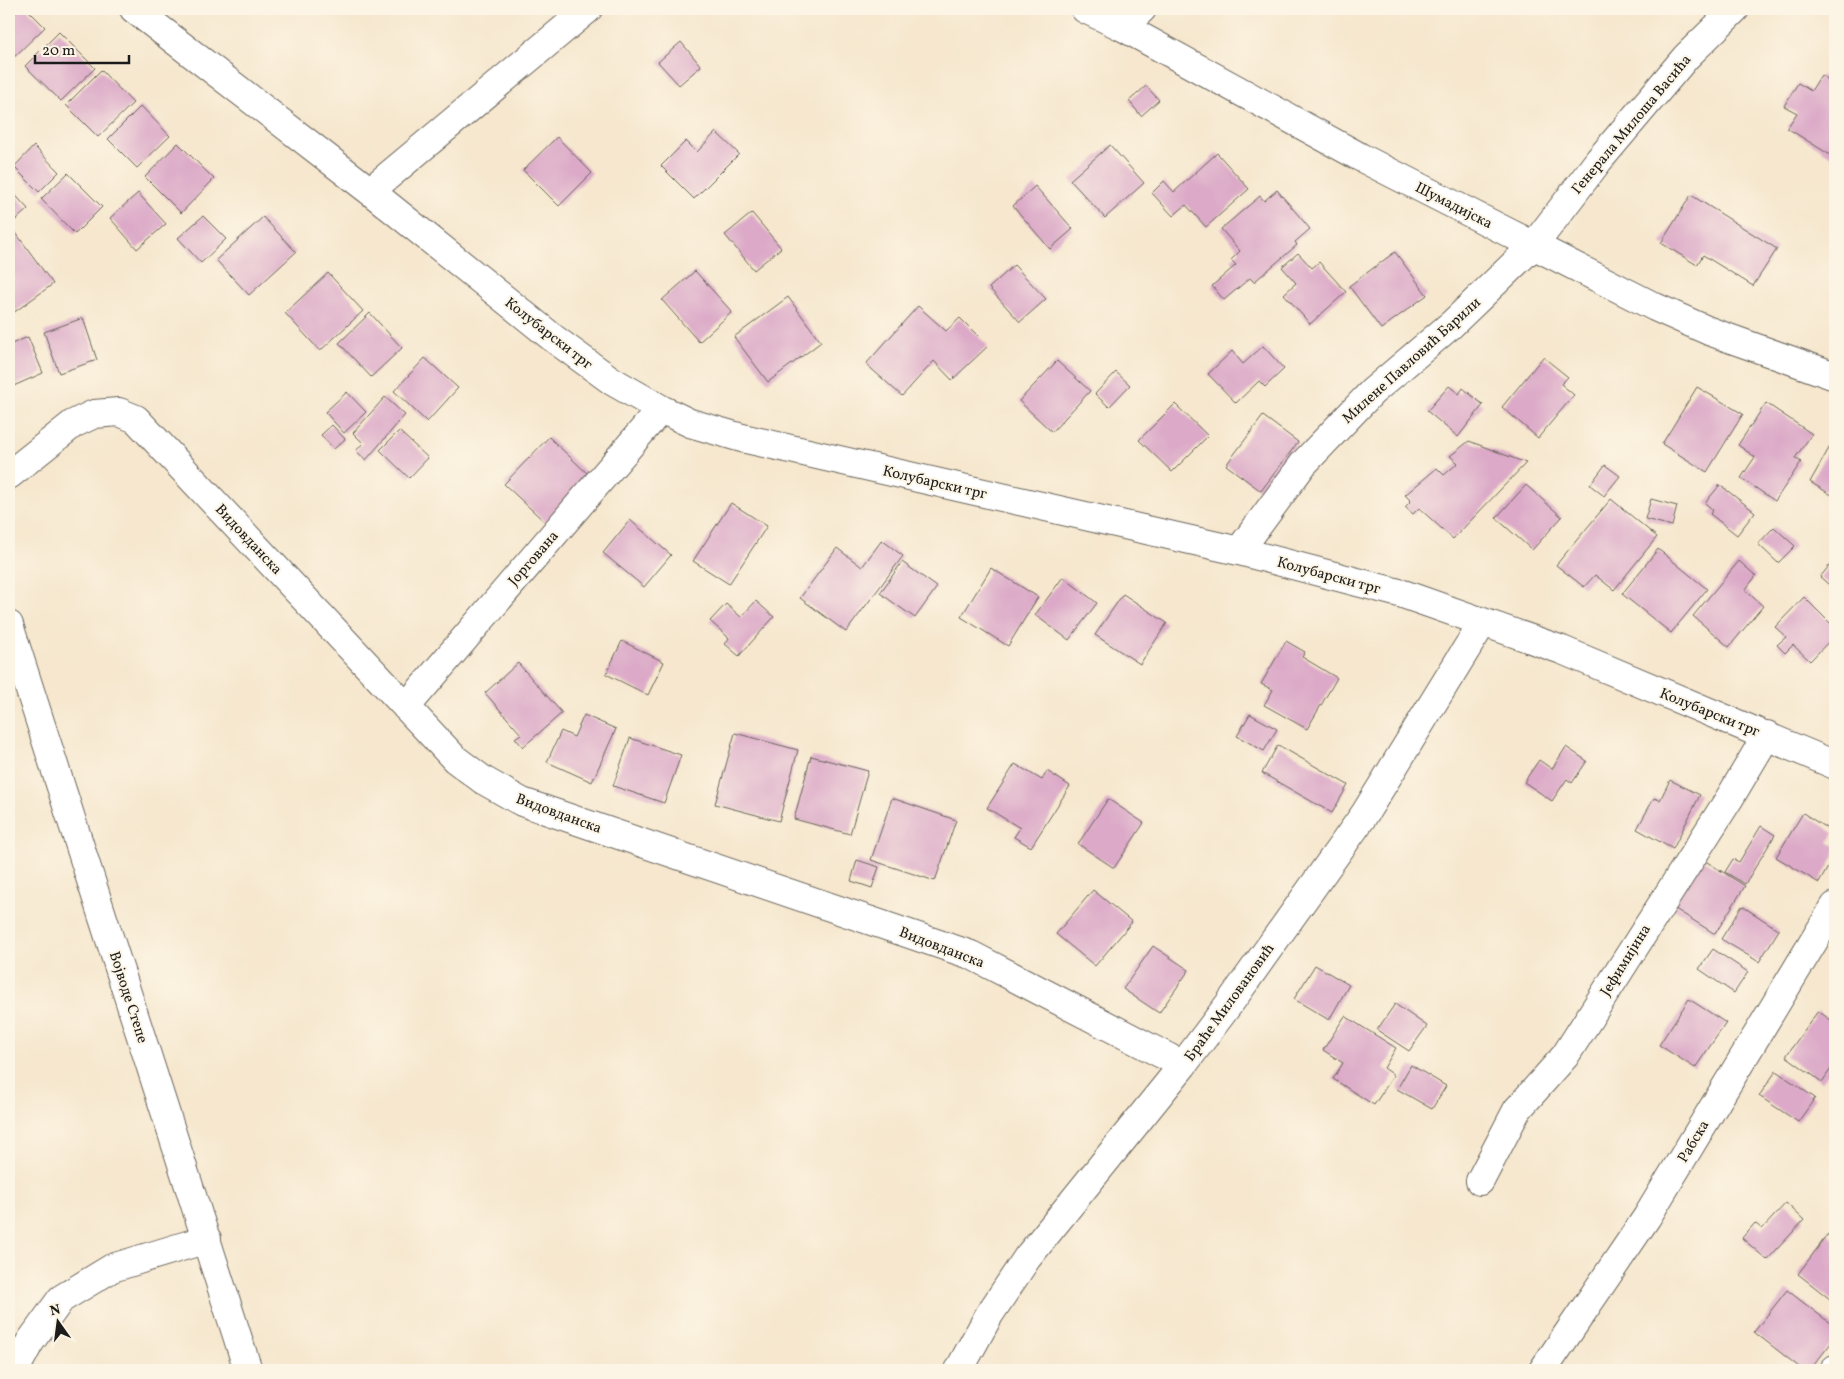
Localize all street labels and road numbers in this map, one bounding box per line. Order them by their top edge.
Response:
street label: Генерала Милоша Васића [1567,51,1697,199]
street label: Шумадијска [1411,178,1496,235]
street label: Колубарски трг [500,293,597,375]
street label: Милене Павловић Барили [1338,293,1486,429]
street label: Колубарски трг [880,461,989,506]
street label: Видовданска [210,500,286,580]
street label: Јоргована [504,527,564,591]
street label: Колубарски трг [1275,553,1383,600]
street label: Колубарски трг [1656,684,1763,743]
street label: Видовданска [513,789,604,840]
street label: Јефимијина [1596,921,1657,1001]
street label: Видовданска [896,923,987,974]
street label: Браће Миловановић [1180,939,1280,1066]
street label: Војводе Степе [103,949,152,1046]
street label: Рабска [1673,1117,1715,1167]

